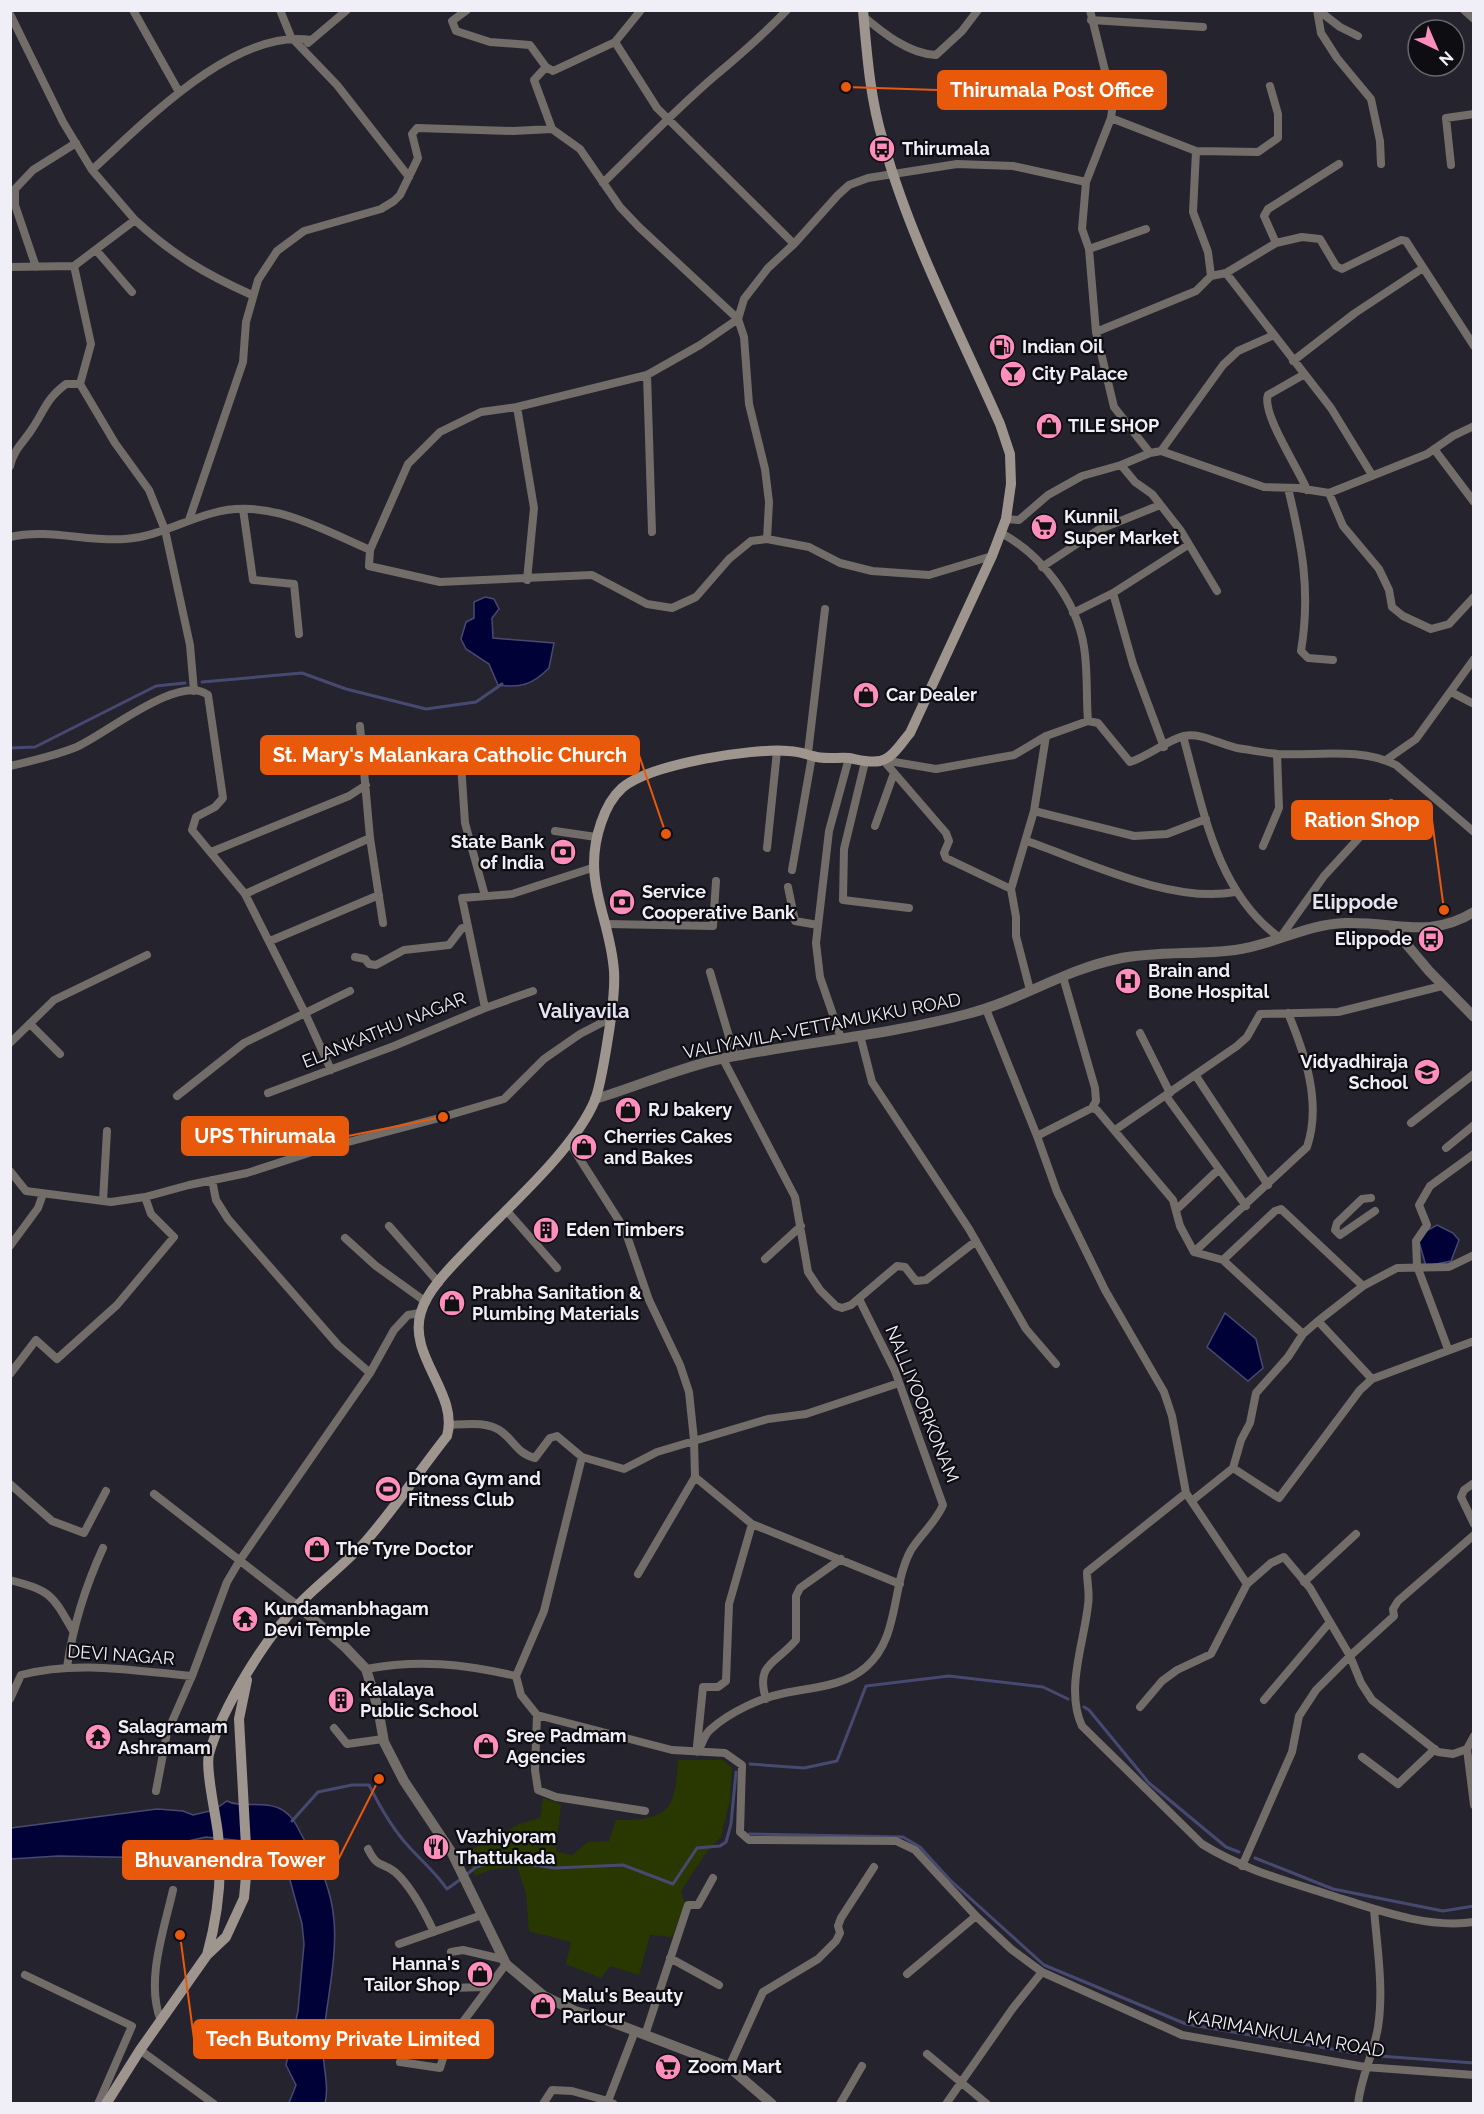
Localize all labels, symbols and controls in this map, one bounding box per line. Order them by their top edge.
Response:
north arrow [1406,18,1466,78]
text: N [1435,47,1457,70]
callout: Thirumala Post Office [938,71,1166,109]
text: Thirumala Post Office [950,78,1154,102]
bus stop icon: Thirumala [867,134,897,164]
place label: Thirumala [902,138,990,159]
fuel station icon: Indian Oil [987,332,1017,362]
place label: Indian Oil [1022,336,1104,357]
bar icon: City Palace [998,359,1028,389]
place label: City Palace [1032,363,1128,384]
shop icon: TILE SHOP [1034,411,1064,441]
place label: TILE SHOP [1068,415,1159,436]
place label: Kunnil Super Market [1064,506,1179,548]
supermarket icon: Kunnil Super Market [1029,512,1059,542]
shop icon: Car Dealer [851,680,881,710]
place label: Car Dealer [886,684,977,705]
callout: St. Mary's Malankara Catholic Church [261,736,639,774]
text: St. Mary's Malankara Catholic Church [273,743,627,767]
callout: Ration Shop [1292,801,1432,839]
text: Ration Shop [1304,808,1420,832]
place label: State Bank of India [451,831,545,873]
bank icon: State Bank of India [548,837,578,867]
place label: Service Cooperative Bank [642,881,796,923]
bank icon: Service Cooperative Bank [607,887,637,917]
district label: Elippode [1312,890,1398,914]
bus stop icon: Elippode [1416,924,1446,954]
place label: Elippode [1335,928,1412,949]
place label: Brain and Bone Hospital [1148,960,1269,1002]
hospital icon: Brain and Bone Hospital [1113,966,1143,996]
street label: ELANKATHU NAGAR [299,987,469,1072]
street label: VALIYAVILA-VETTAMUKKU ROAD [681,988,963,1063]
district label: Valiyavila [538,999,630,1023]
place label: Vidyadhiraja School [1300,1051,1408,1093]
school or university icon: Vidyadhiraja School [1412,1057,1442,1087]
shop icon: RJ bakery [613,1095,643,1125]
place label: RJ bakery [648,1099,732,1120]
callout: UPS Thirumala [182,1117,348,1155]
text: UPS Thirumala [194,1124,336,1148]
place label: Cherries Cakes and Bakes [604,1126,733,1168]
shop icon: Cherries Cakes and Bakes [569,1132,599,1162]
building icon: Eden Timbers [531,1215,561,1245]
place label: Eden Timbers [566,1219,684,1240]
place label: Prabha Sanitation & Plumbing Materials [472,1282,642,1324]
shop icon: Prabha Sanitation & Plumbing Materials [437,1288,467,1318]
street label: NALLIYOORKONAM [881,1322,964,1485]
place label: Drona Gym and Fitness Club [408,1468,541,1510]
sports icon: Drona Gym and Fitness Club [373,1474,403,1504]
shop icon: The Tyre Doctor [302,1534,332,1564]
place label: The Tyre Doctor [336,1538,473,1559]
place label: Kundamanbhagam Devi Temple [264,1598,429,1640]
temple icon: Kundamanbhagam Devi Temple [230,1604,260,1634]
street label: DEVI NAGAR [67,1640,176,1669]
place label: Kalalaya Public School [360,1679,478,1721]
building icon: Kalalaya Public School [326,1685,356,1715]
place label: Salagramam Ashramam [118,1716,228,1758]
temple icon: Salagramam Ashramam [83,1722,113,1752]
place label: Sree Padmam Agencies [506,1725,627,1767]
shop icon: Sree Padmam Agencies [471,1731,501,1761]
place label: Vazhiyoram Thattukada [456,1826,556,1868]
restaurant icon: Vazhiyoram Thattukada [421,1832,451,1862]
callout: Bhuvanendra Tower [123,1841,338,1879]
text: Bhuvanendra Tower [135,1848,326,1872]
place label: Hanna's Tailor Shop [364,1953,460,1995]
shop icon: Hanna's Tailor Shop [465,1959,495,1989]
place label: Malu's Beauty Parlour [562,1985,683,2027]
shop icon: Malu's Beauty Parlour [528,1991,558,2021]
street label: KARIMANKULAM ROAD [1186,2006,1386,2061]
callout: Tech Butomy Private Limited [194,2020,493,2058]
text: Tech Butomy Private Limited [206,2027,480,2051]
supermarket icon: Zoom Mart [653,2052,683,2082]
place label: Zoom Mart [688,2056,782,2077]

